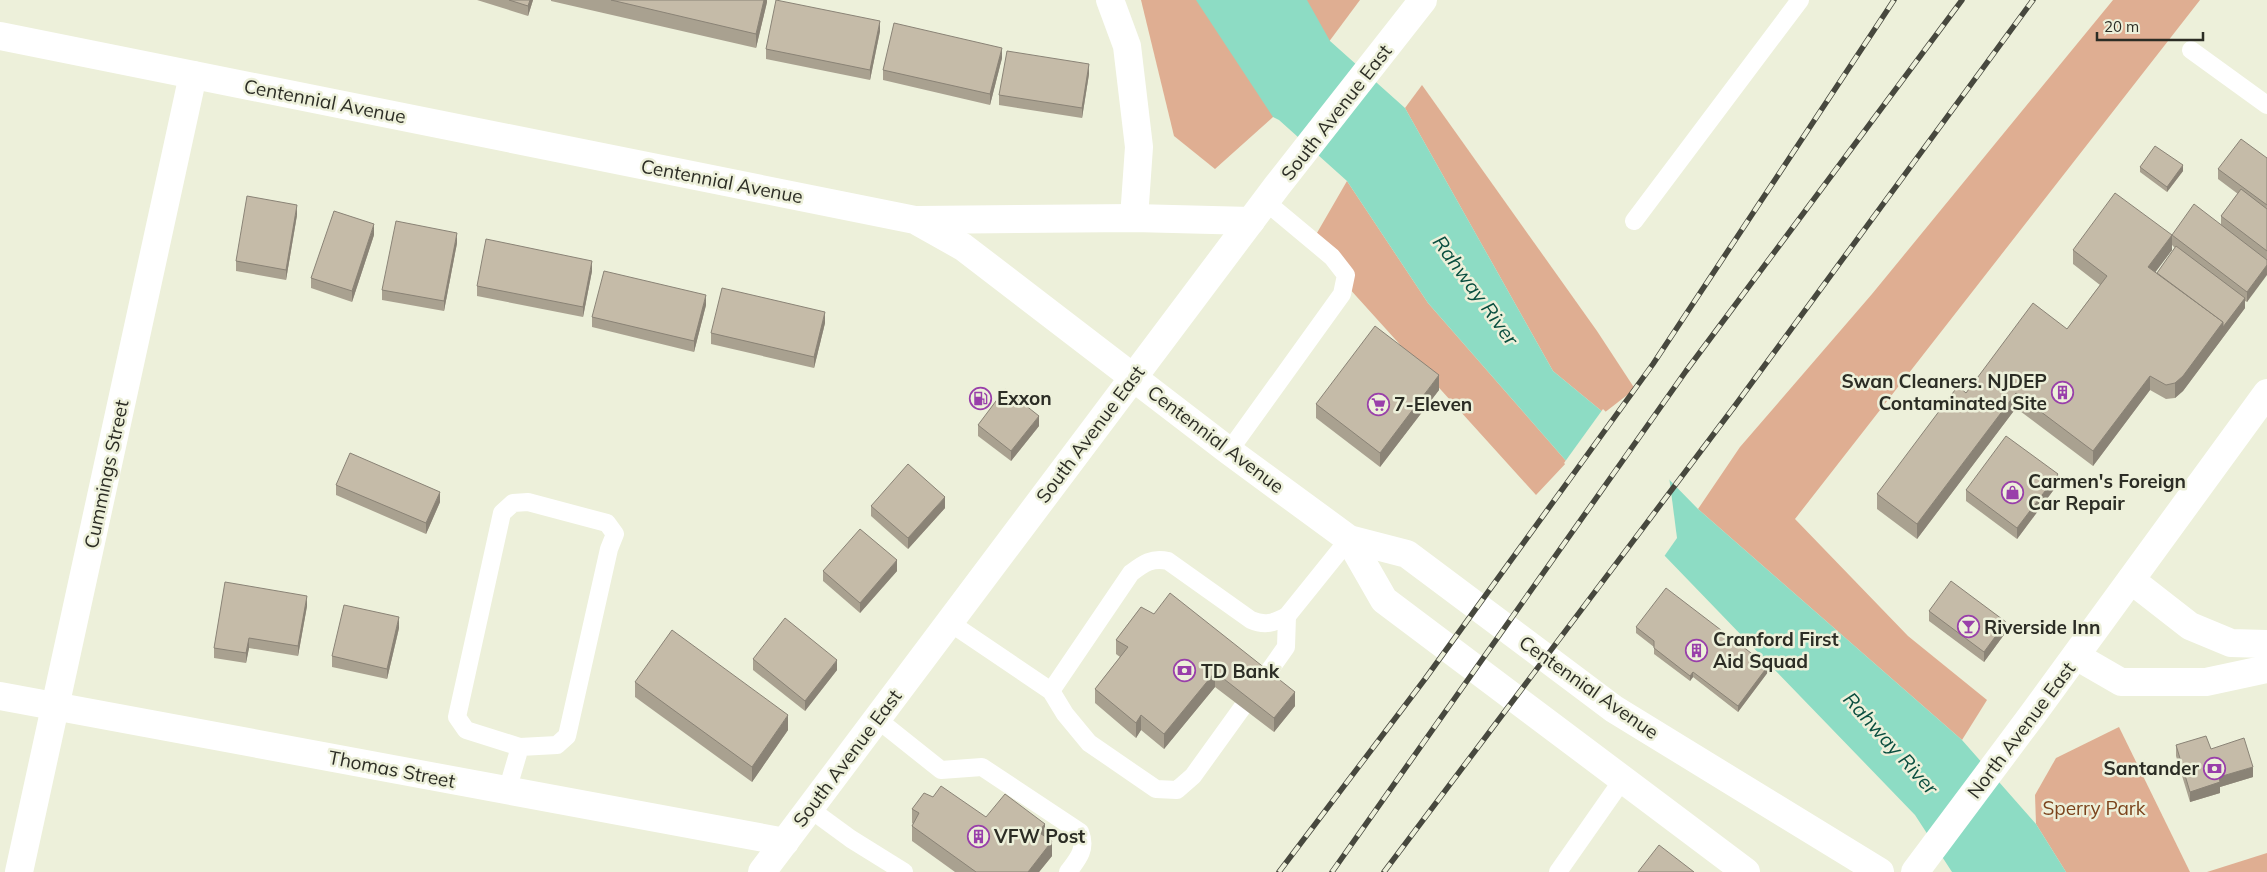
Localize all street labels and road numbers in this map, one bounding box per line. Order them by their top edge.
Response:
street label: South Avenue East [1275,39,1397,185]
street label: Centennial Avenue [242,74,408,128]
street label: Centennial Avenue [639,154,805,208]
street label: South Avenue East [1030,360,1150,507]
street label: Centennial Avenue [1143,380,1289,498]
street label: Cummings Street [79,397,134,550]
street label: Centennial Avenue [1515,630,1663,744]
street label: North Avenue East [1962,657,2080,803]
street label: South Avenue East [787,684,907,831]
street label: Thomas Street [327,745,458,793]

